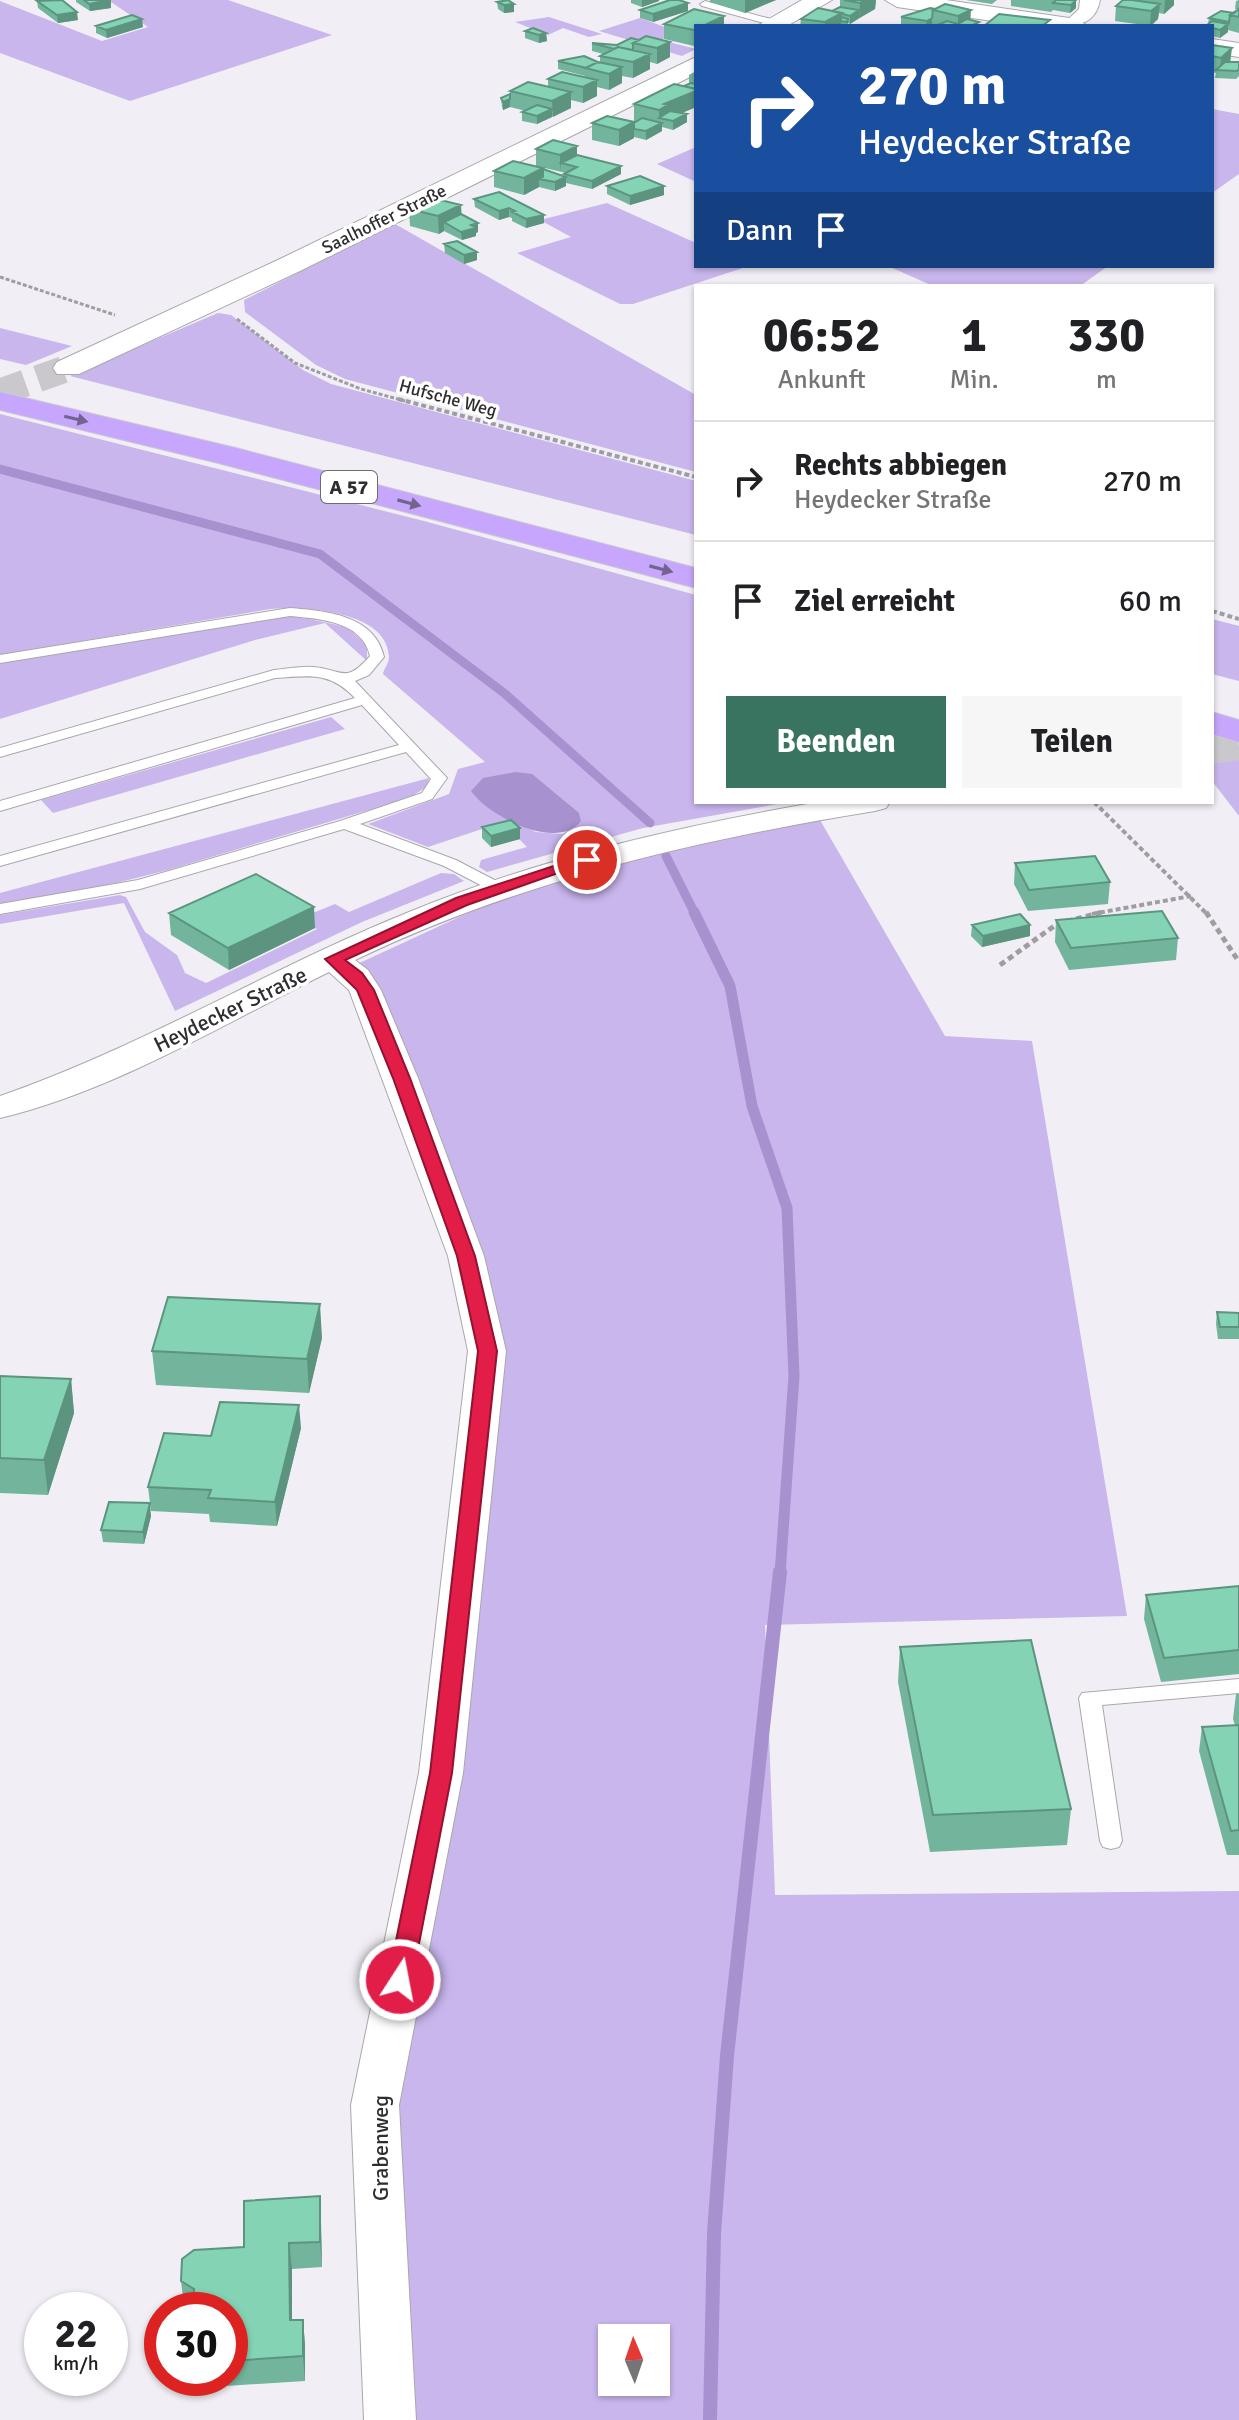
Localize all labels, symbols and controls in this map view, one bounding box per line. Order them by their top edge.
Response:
text: 270 m [858,51,1006,120]
icon: right [726,56,830,160]
text: Heydecker Straße [858,120,1131,165]
street label: Saalhoffer Straße [318,179,450,259]
icon: arrive [809,208,853,252]
text: Dann [726,212,793,249]
text: 06:52 [763,306,881,365]
text: 1 [961,306,987,365]
text: 330 [1067,306,1145,365]
text: Ankunft [778,364,866,396]
text: Min. [949,364,999,396]
text: m [1096,364,1117,396]
street label: Hufsche Weg [397,374,499,422]
one-way arrow [64,413,89,425]
text: Rechts abbiegen [794,447,1007,484]
icon: right [726,459,770,503]
text: 270 m [1103,463,1182,500]
road number: A 57 [321,471,377,503]
text: Heydecker Straße [794,484,991,516]
one-way arrow [397,497,422,509]
one-way arrow [648,563,673,575]
icon: arrive [726,579,770,623]
text: Ziel erreicht [794,583,955,620]
text: 60 m [1119,583,1182,620]
button: Beenden [726,696,946,788]
button: Teilen [962,696,1182,788]
pin [553,826,621,894]
icon: arrive [565,838,609,882]
street label: Heydecker Straße [149,961,311,1058]
position arrow [358,1938,442,2022]
street label: Grabenweg [367,2095,394,2201]
speed limit sign: 30 [144,2292,248,2396]
text: 22 [54,2309,98,2359]
north arrow [598,2324,670,2396]
map controls [598,2324,670,2396]
text: km/h [53,2351,99,2376]

